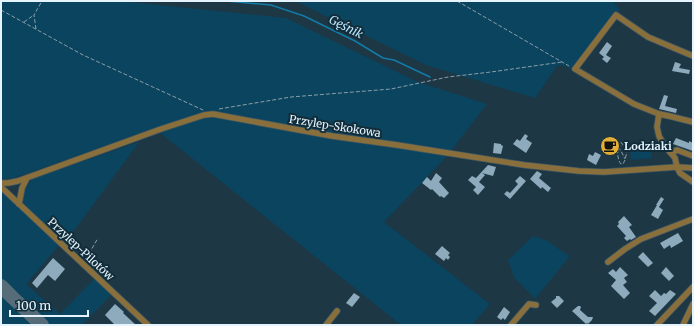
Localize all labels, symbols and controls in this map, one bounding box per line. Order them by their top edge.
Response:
water label: Gęśnik [327,12,366,42]
street label: Przylep-Skokowa [288,112,382,140]
cafe icon: Lodziaki [599,135,621,157]
place label: Lodziaki [624,139,672,153]
street label: Przylep-Pilotów [45,215,117,284]
scale bar [10,292,88,318]
text: 100 m [16,298,51,313]

